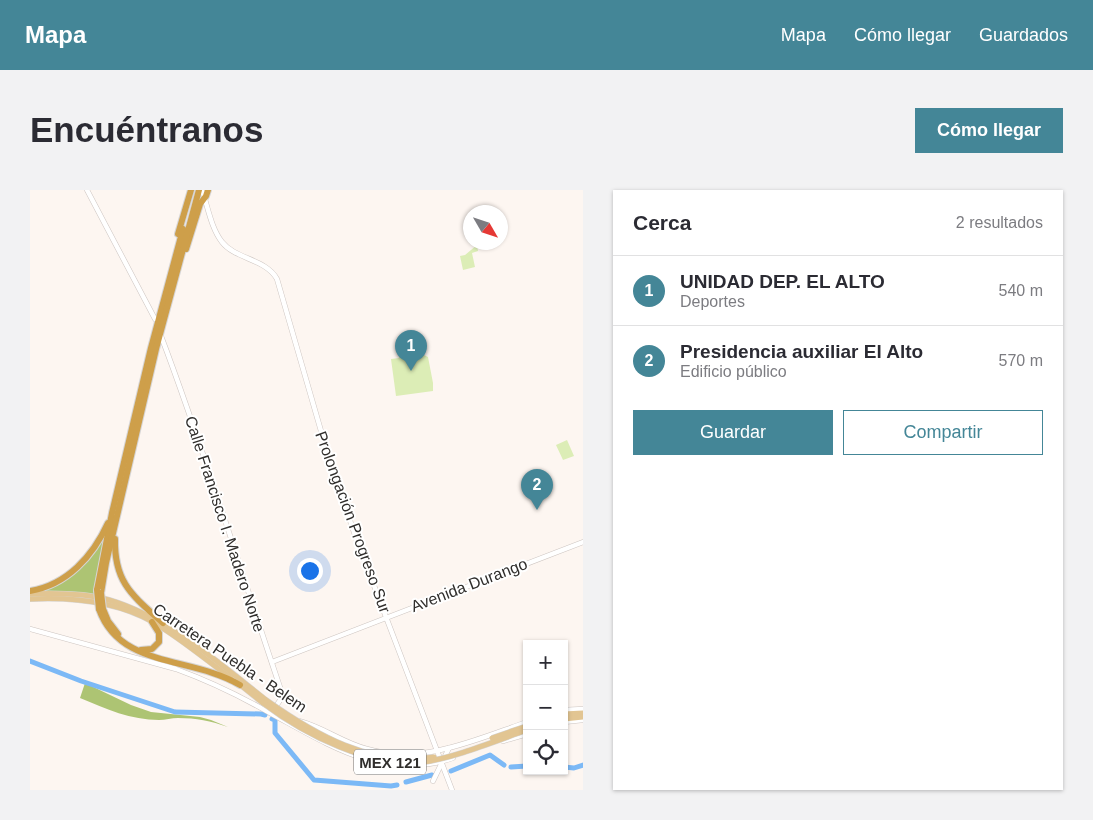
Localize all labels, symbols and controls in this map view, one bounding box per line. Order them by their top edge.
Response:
text: Mapa [25,21,86,48]
text: Mapa [781,25,826,45]
text: Cómo llegar [854,25,951,45]
text: Guardados [979,25,1068,45]
button: Cómo llegar [915,108,1063,153]
text: Encuéntranos [30,110,263,149]
north arrow [463,205,508,250]
text: Cerca [633,211,691,234]
text: 2 resultados [956,214,1043,231]
text: UNIDAD DEP. EL ALTO [680,271,885,292]
text: 1 [645,282,653,299]
text: 540 m [999,282,1043,299]
text: Deportes [680,293,745,310]
pin: 1 [395,330,427,371]
text: Presidencia auxiliar El Alto [680,341,923,362]
text: 2 [645,352,653,369]
text: 570 m [999,352,1043,369]
text: Edificio público [680,363,787,380]
button: Guardar [633,410,833,455]
button: Compartir [843,410,1043,455]
street label: Calle Francisco I. Madero Norte [182,414,268,634]
street label: Prolongación Progreso Sur [312,429,394,616]
pin: 2 [521,469,553,510]
street label: Avenida Durango [408,555,530,615]
your location [297,558,323,584]
street label: Carretera Puebla - Belem [150,600,310,716]
map controls [523,640,568,775]
button: + [523,640,568,685]
button: − [523,685,568,730]
button: locate [523,730,568,775]
road number: MEX 121 [354,750,426,774]

